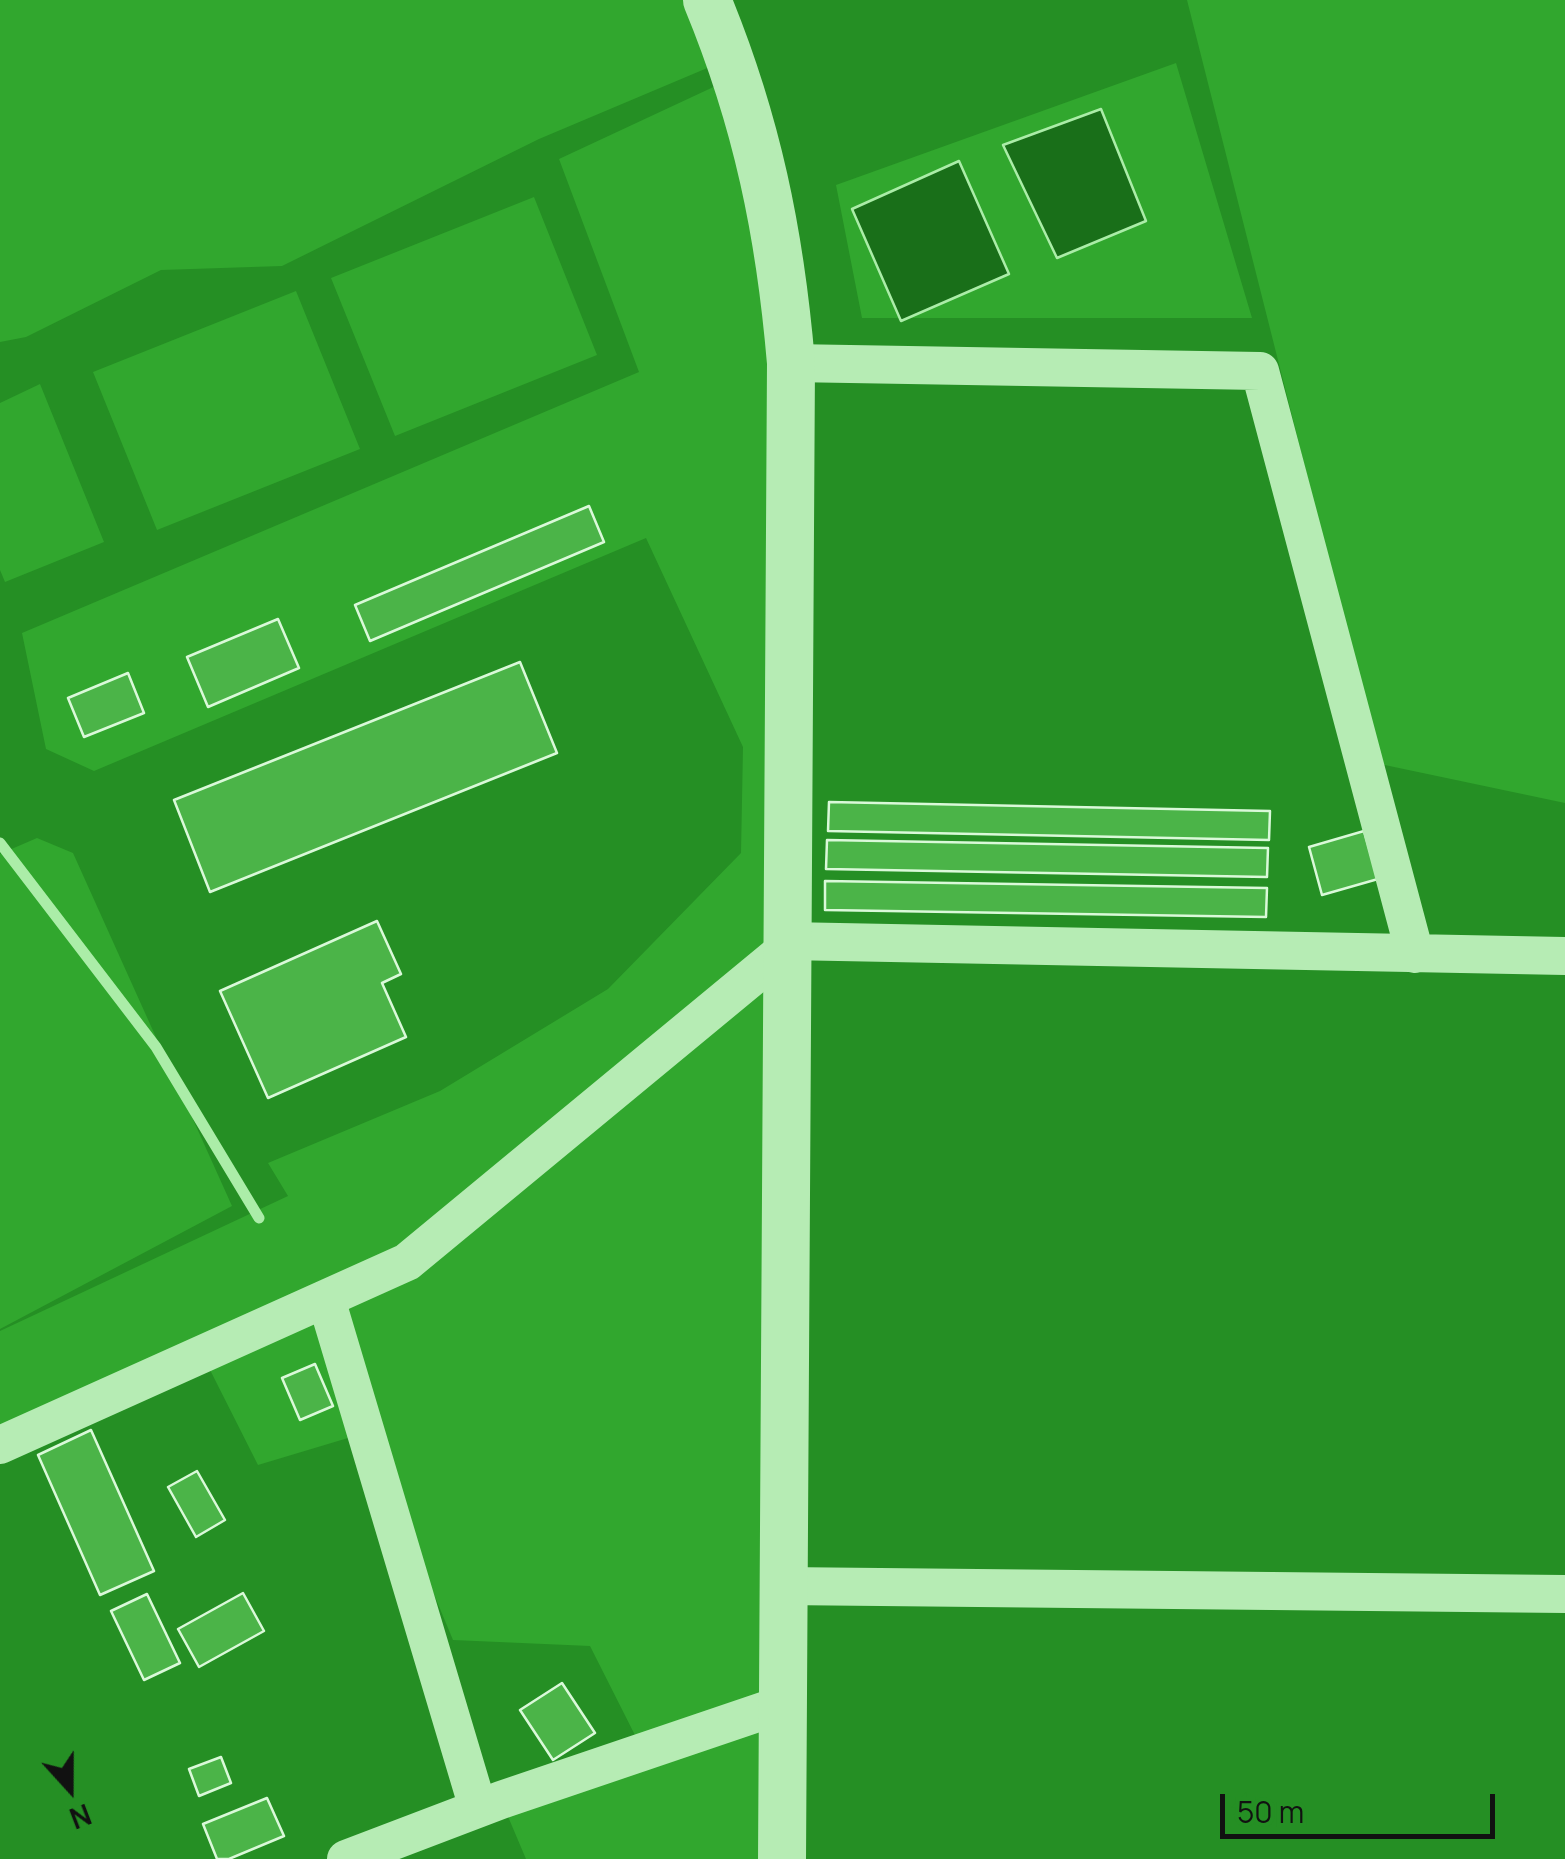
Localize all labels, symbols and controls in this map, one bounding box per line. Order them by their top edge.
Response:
north arrow [20,1739,120,1839]
scale bar [1225,1774,1500,1836]
text: 50 m [1237,1791,1304,1832]
text: N [65,1796,97,1838]

